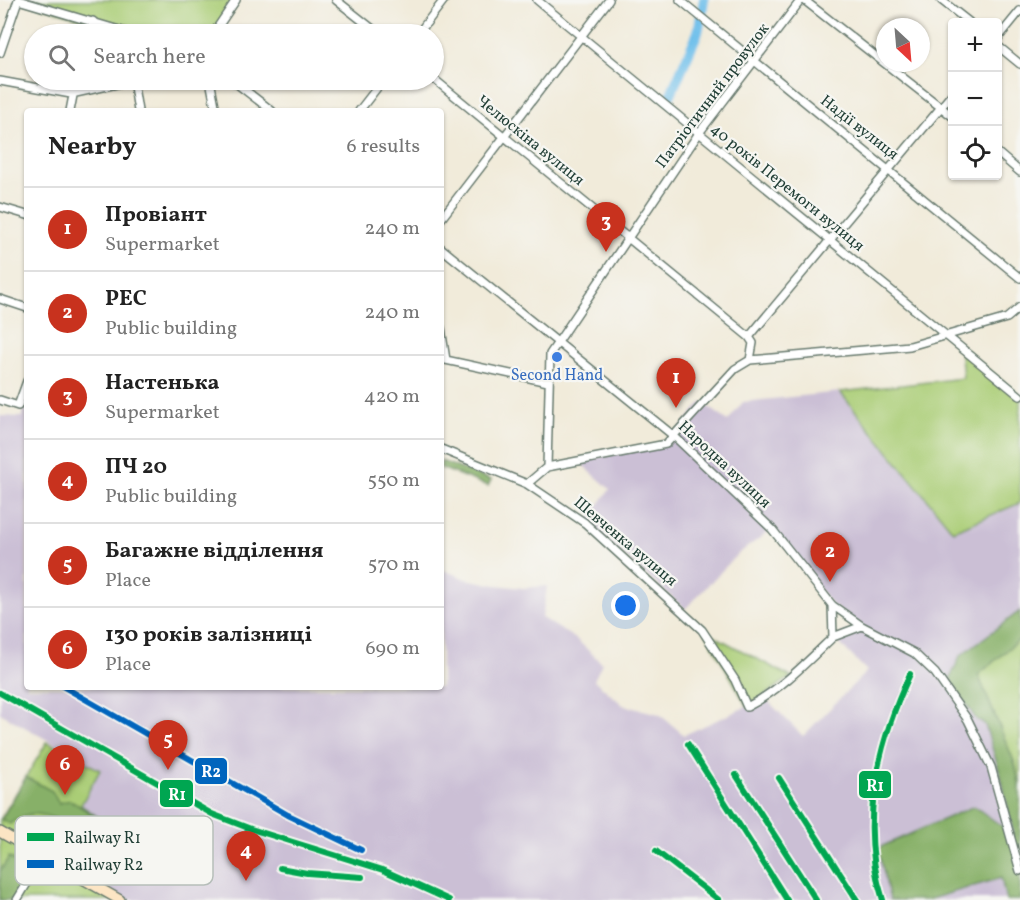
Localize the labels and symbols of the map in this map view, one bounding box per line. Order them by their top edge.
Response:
street label: Патріотичний провулок [651,18,775,173]
north arrow [876,18,930,72]
street label: Челюскіна вулиця [471,90,589,192]
street label: Надії вулиця [815,90,903,166]
street label: 40 років Перемоги вулиця [705,119,869,257]
pin: 3 [586,202,626,252]
marker: Second Hand [550,350,564,364]
pin: 1 [656,358,696,408]
place label: Second Hand [511,365,603,387]
street label: Народна вулиця [673,416,775,514]
street label: Шевченка вулиця [568,492,682,592]
pin: 2 [810,532,850,582]
your location [611,591,640,620]
pin: 5 [148,720,188,770]
pin: 6 [46,746,84,795]
line badge: R2 [194,757,228,785]
text: R2 [201,762,221,784]
line badge: R1 [858,770,892,799]
text: R1 [866,776,884,798]
line badge: R1 [159,779,194,808]
text: R1 [168,785,186,807]
legend [15,816,213,885]
text: Railway R1 [64,828,141,850]
pin: 4 [226,832,266,881]
text: Railway R2 [64,855,143,877]

